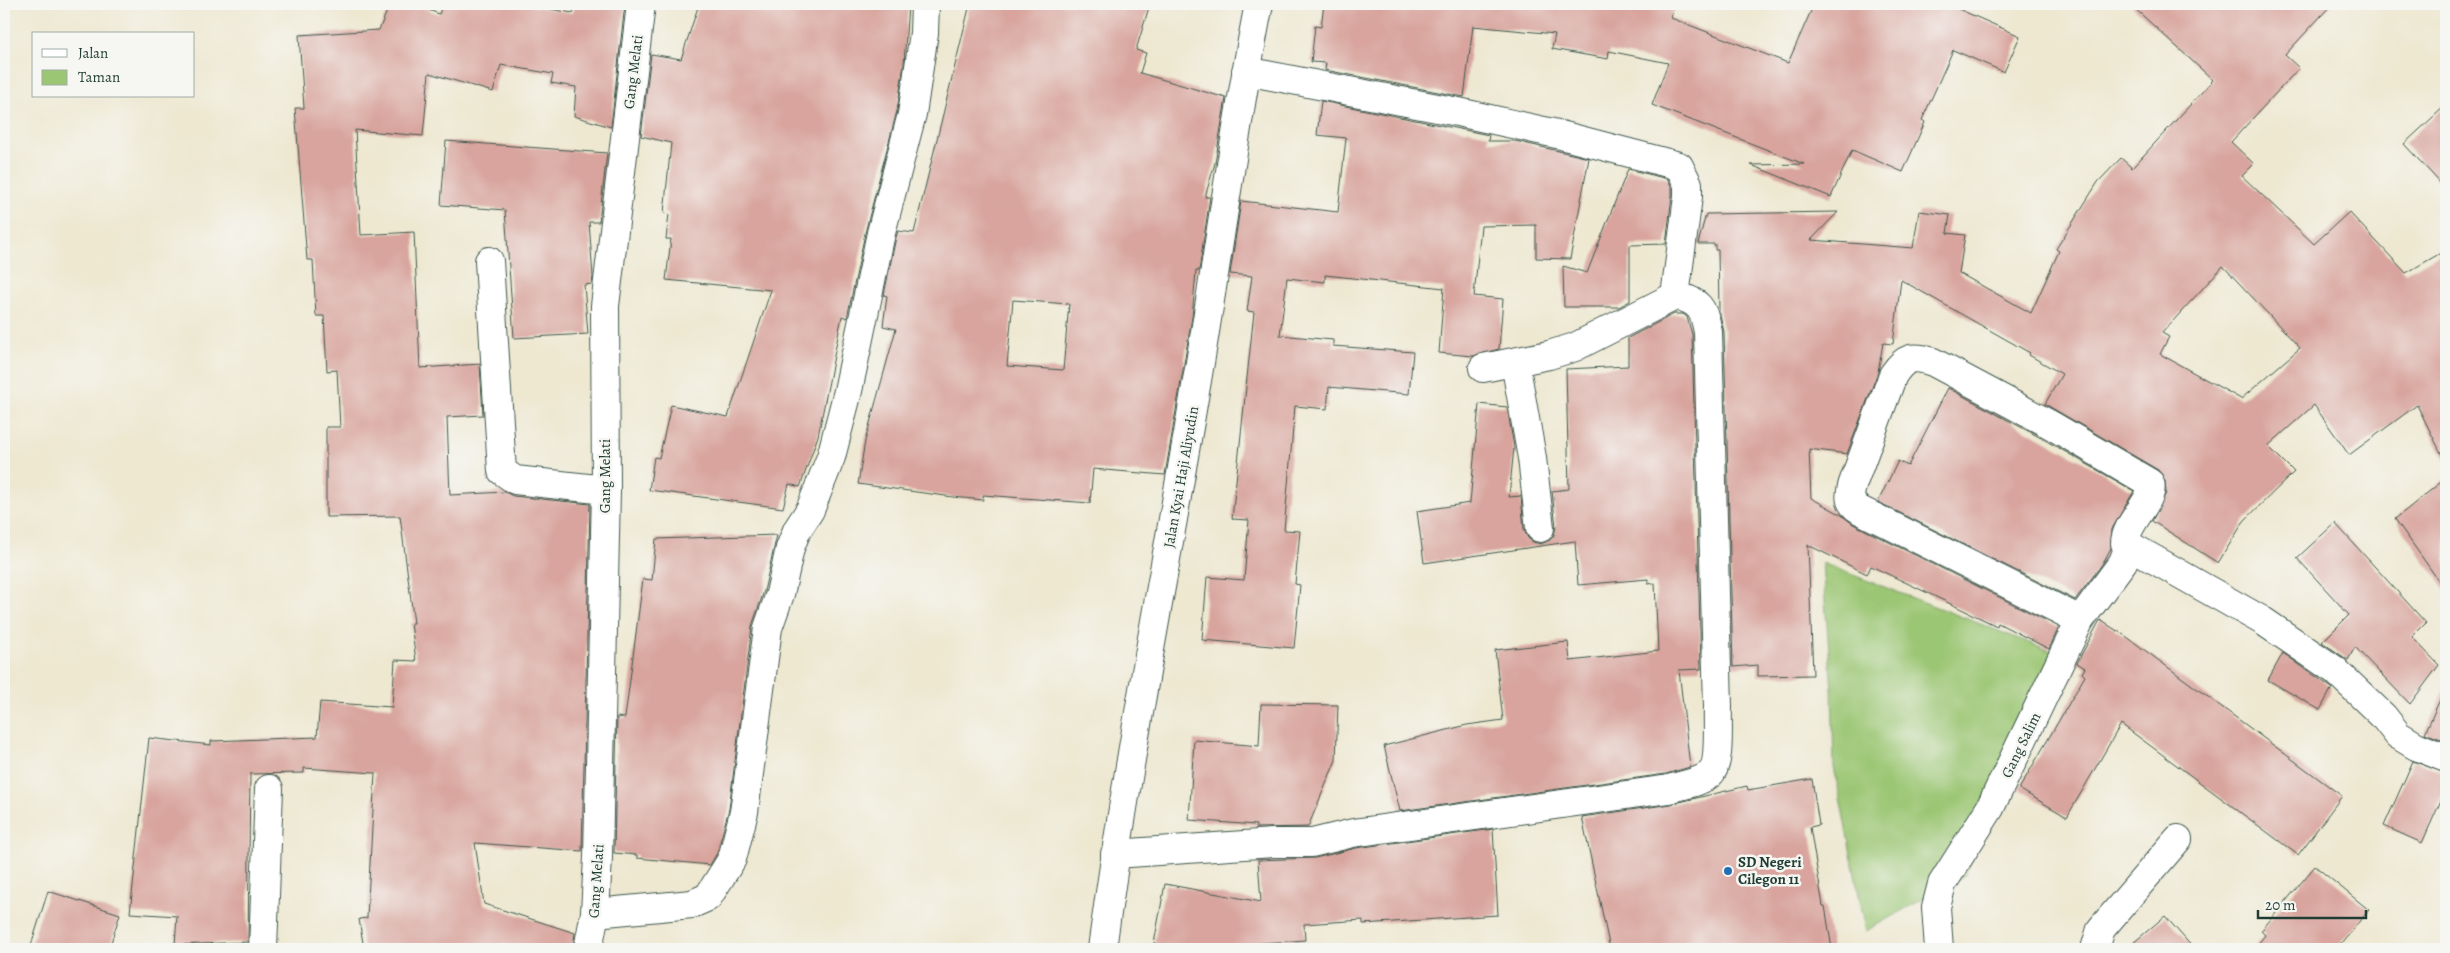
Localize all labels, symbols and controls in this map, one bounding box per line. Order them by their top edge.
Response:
legend [32,32,195,98]
street label: Gang Melati [619,34,647,110]
text: Jalan [78,43,108,63]
text: Taman [78,67,120,87]
street label: Jalan Kyai Haji Aliyudin [1159,405,1203,549]
street label: Gang Melati [595,439,615,513]
street label: Gang Salim [1997,708,2046,781]
street label: Gang Melati [583,843,609,919]
place label: SD Negeri Cilegon 11 [1738,852,1802,889]
marker: SD Negeri Cilegon 11 [1722,865,1734,877]
scale bar [2258,888,2365,920]
text: 20 m [2265,895,2296,915]

